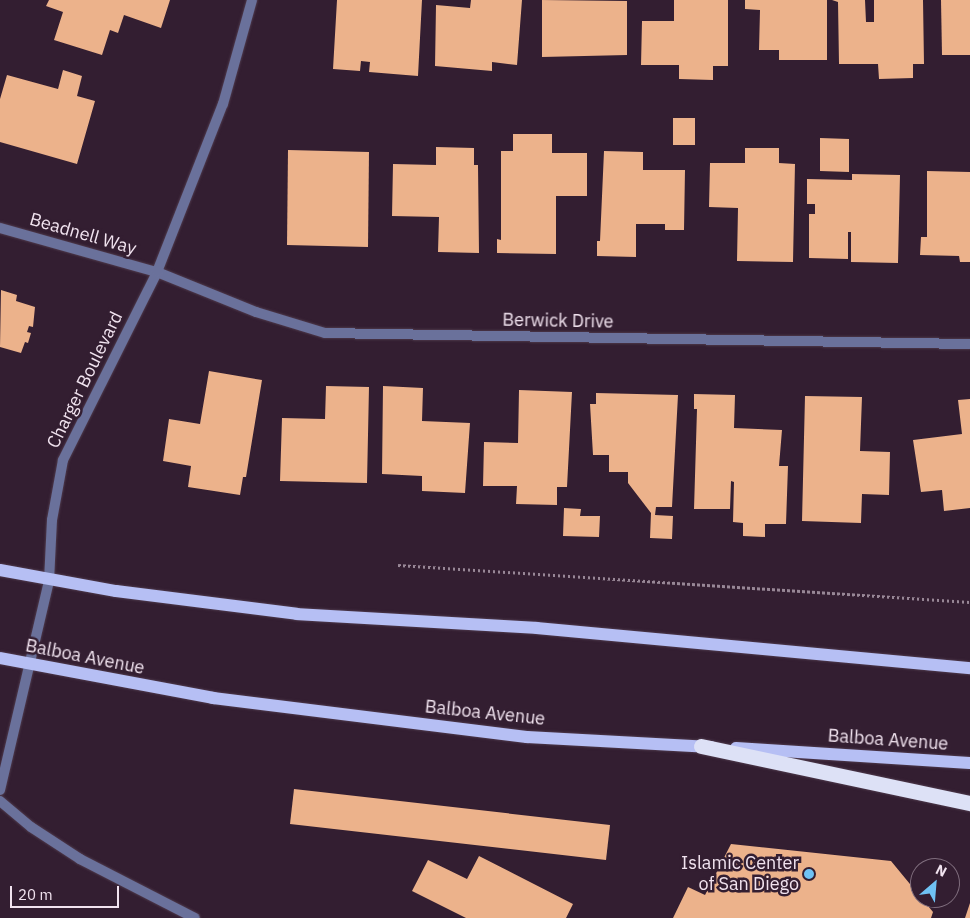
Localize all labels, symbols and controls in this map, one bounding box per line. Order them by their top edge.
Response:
street label: Beadnell Way [27,208,139,260]
street label: Charger Boulevard [43,308,127,452]
street label: Berwick Drive [502,309,614,333]
street label: Balboa Avenue [24,635,146,679]
street label: Balboa Avenue [424,696,546,730]
street label: Balboa Avenue [827,725,949,755]
place label: Islamic Center of San Diego [681,853,799,896]
north arrow [910,858,960,908]
text: N [933,860,950,881]
marker: Islamic Center of San Diego [803,868,815,880]
scale bar [12,876,121,908]
text: 20 m [18,885,53,904]

